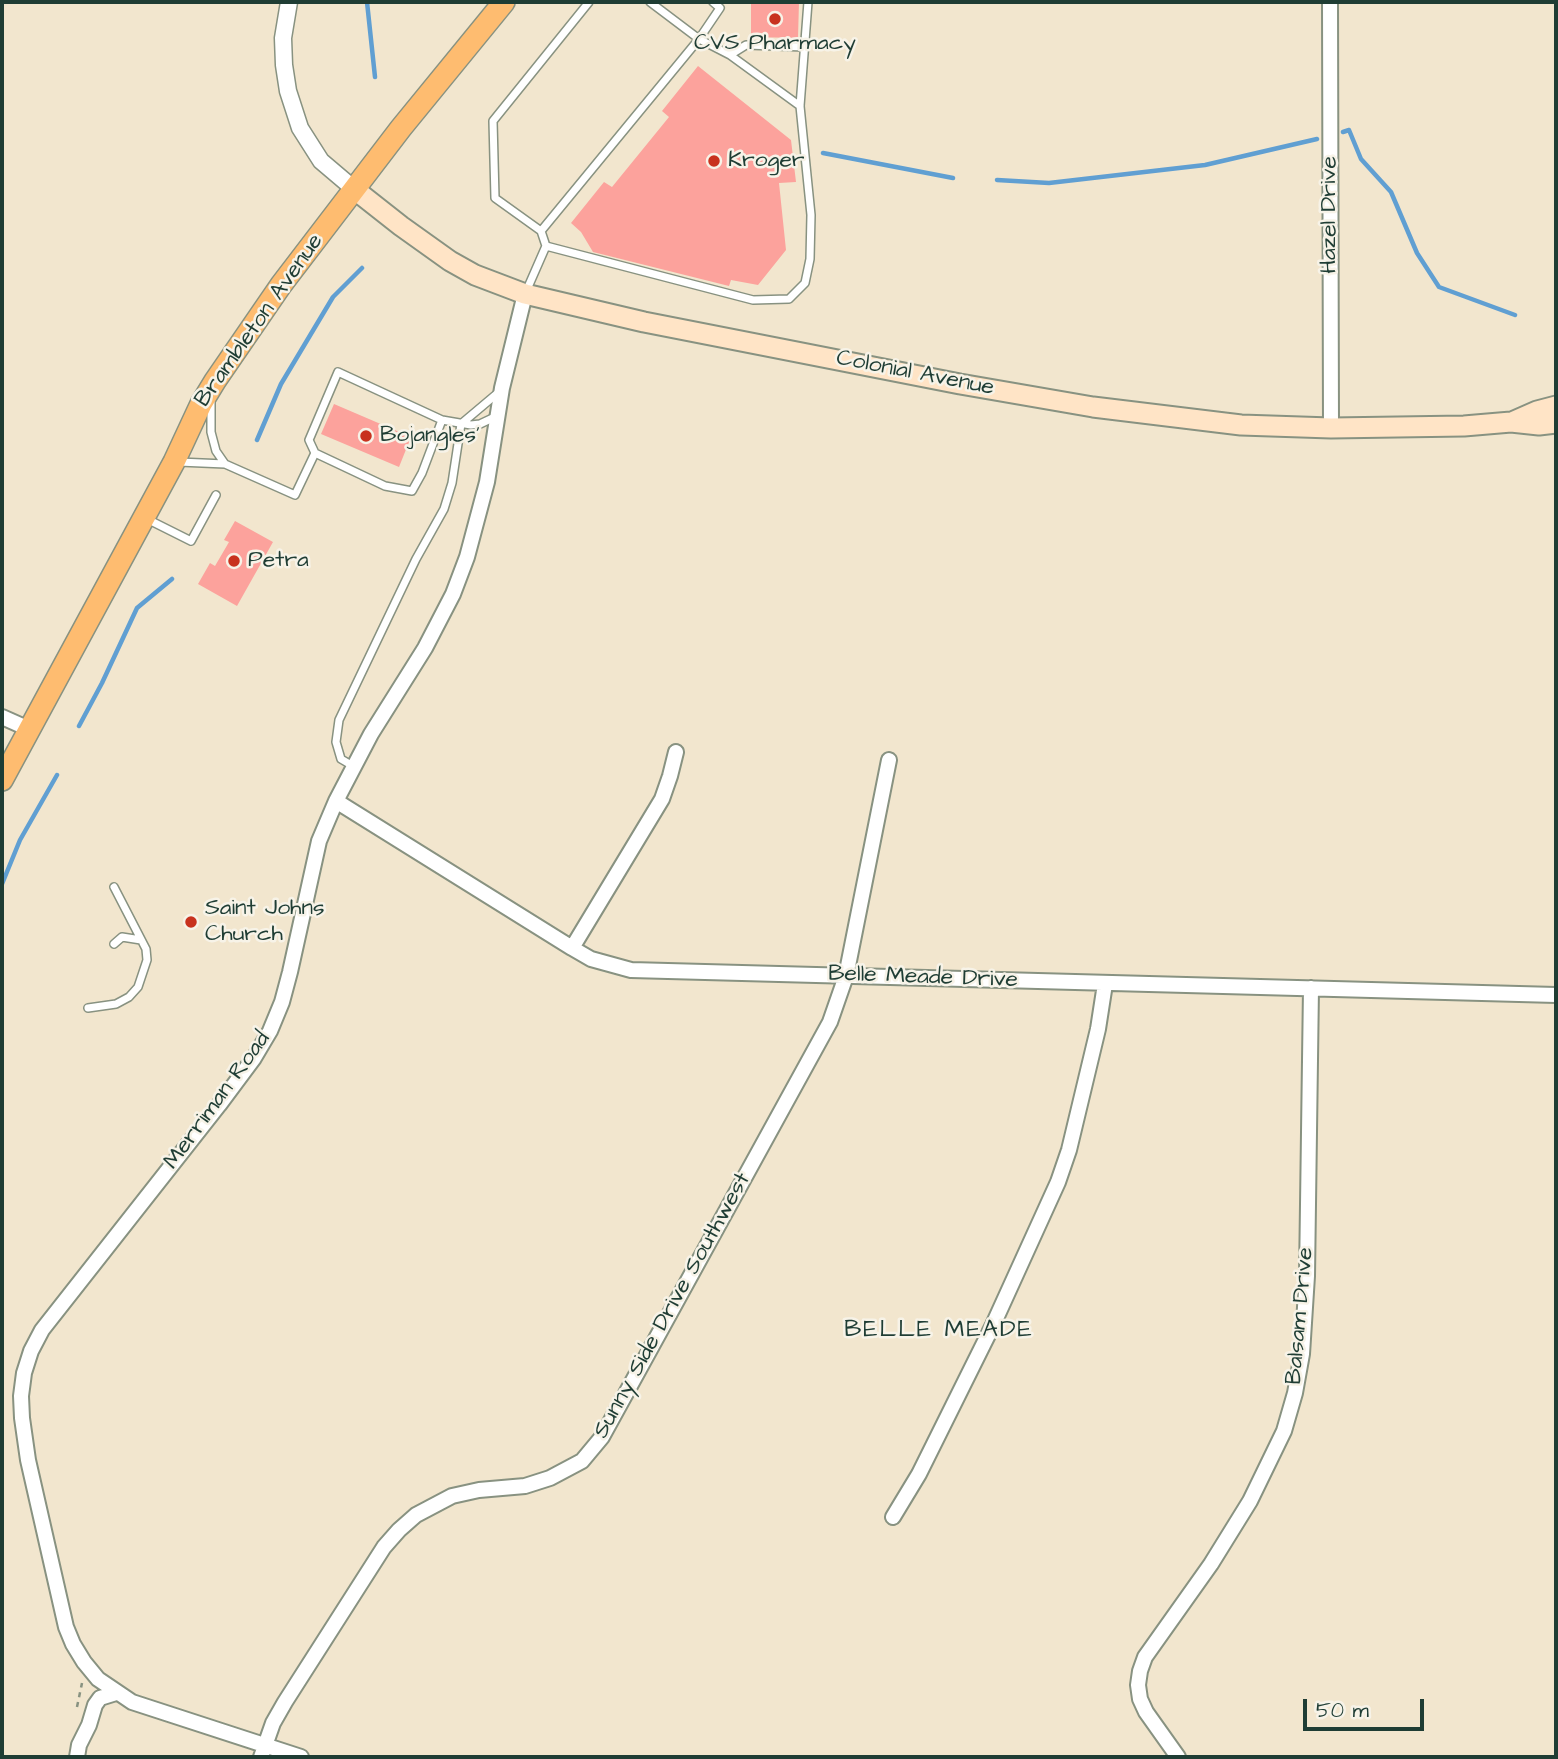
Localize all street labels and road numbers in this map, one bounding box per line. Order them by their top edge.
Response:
street label: Hazel Drive [1316,156,1344,274]
street label: Brambleton Avenue [190,229,330,413]
street label: Colonial Avenue [834,345,996,403]
street label: Belle Meade Drive [828,961,1018,995]
street label: Merriman Road [159,1027,277,1175]
street label: Sunny Side Drive Southwest [588,1168,758,1444]
street label: Balsam Drive [1281,1246,1321,1386]

